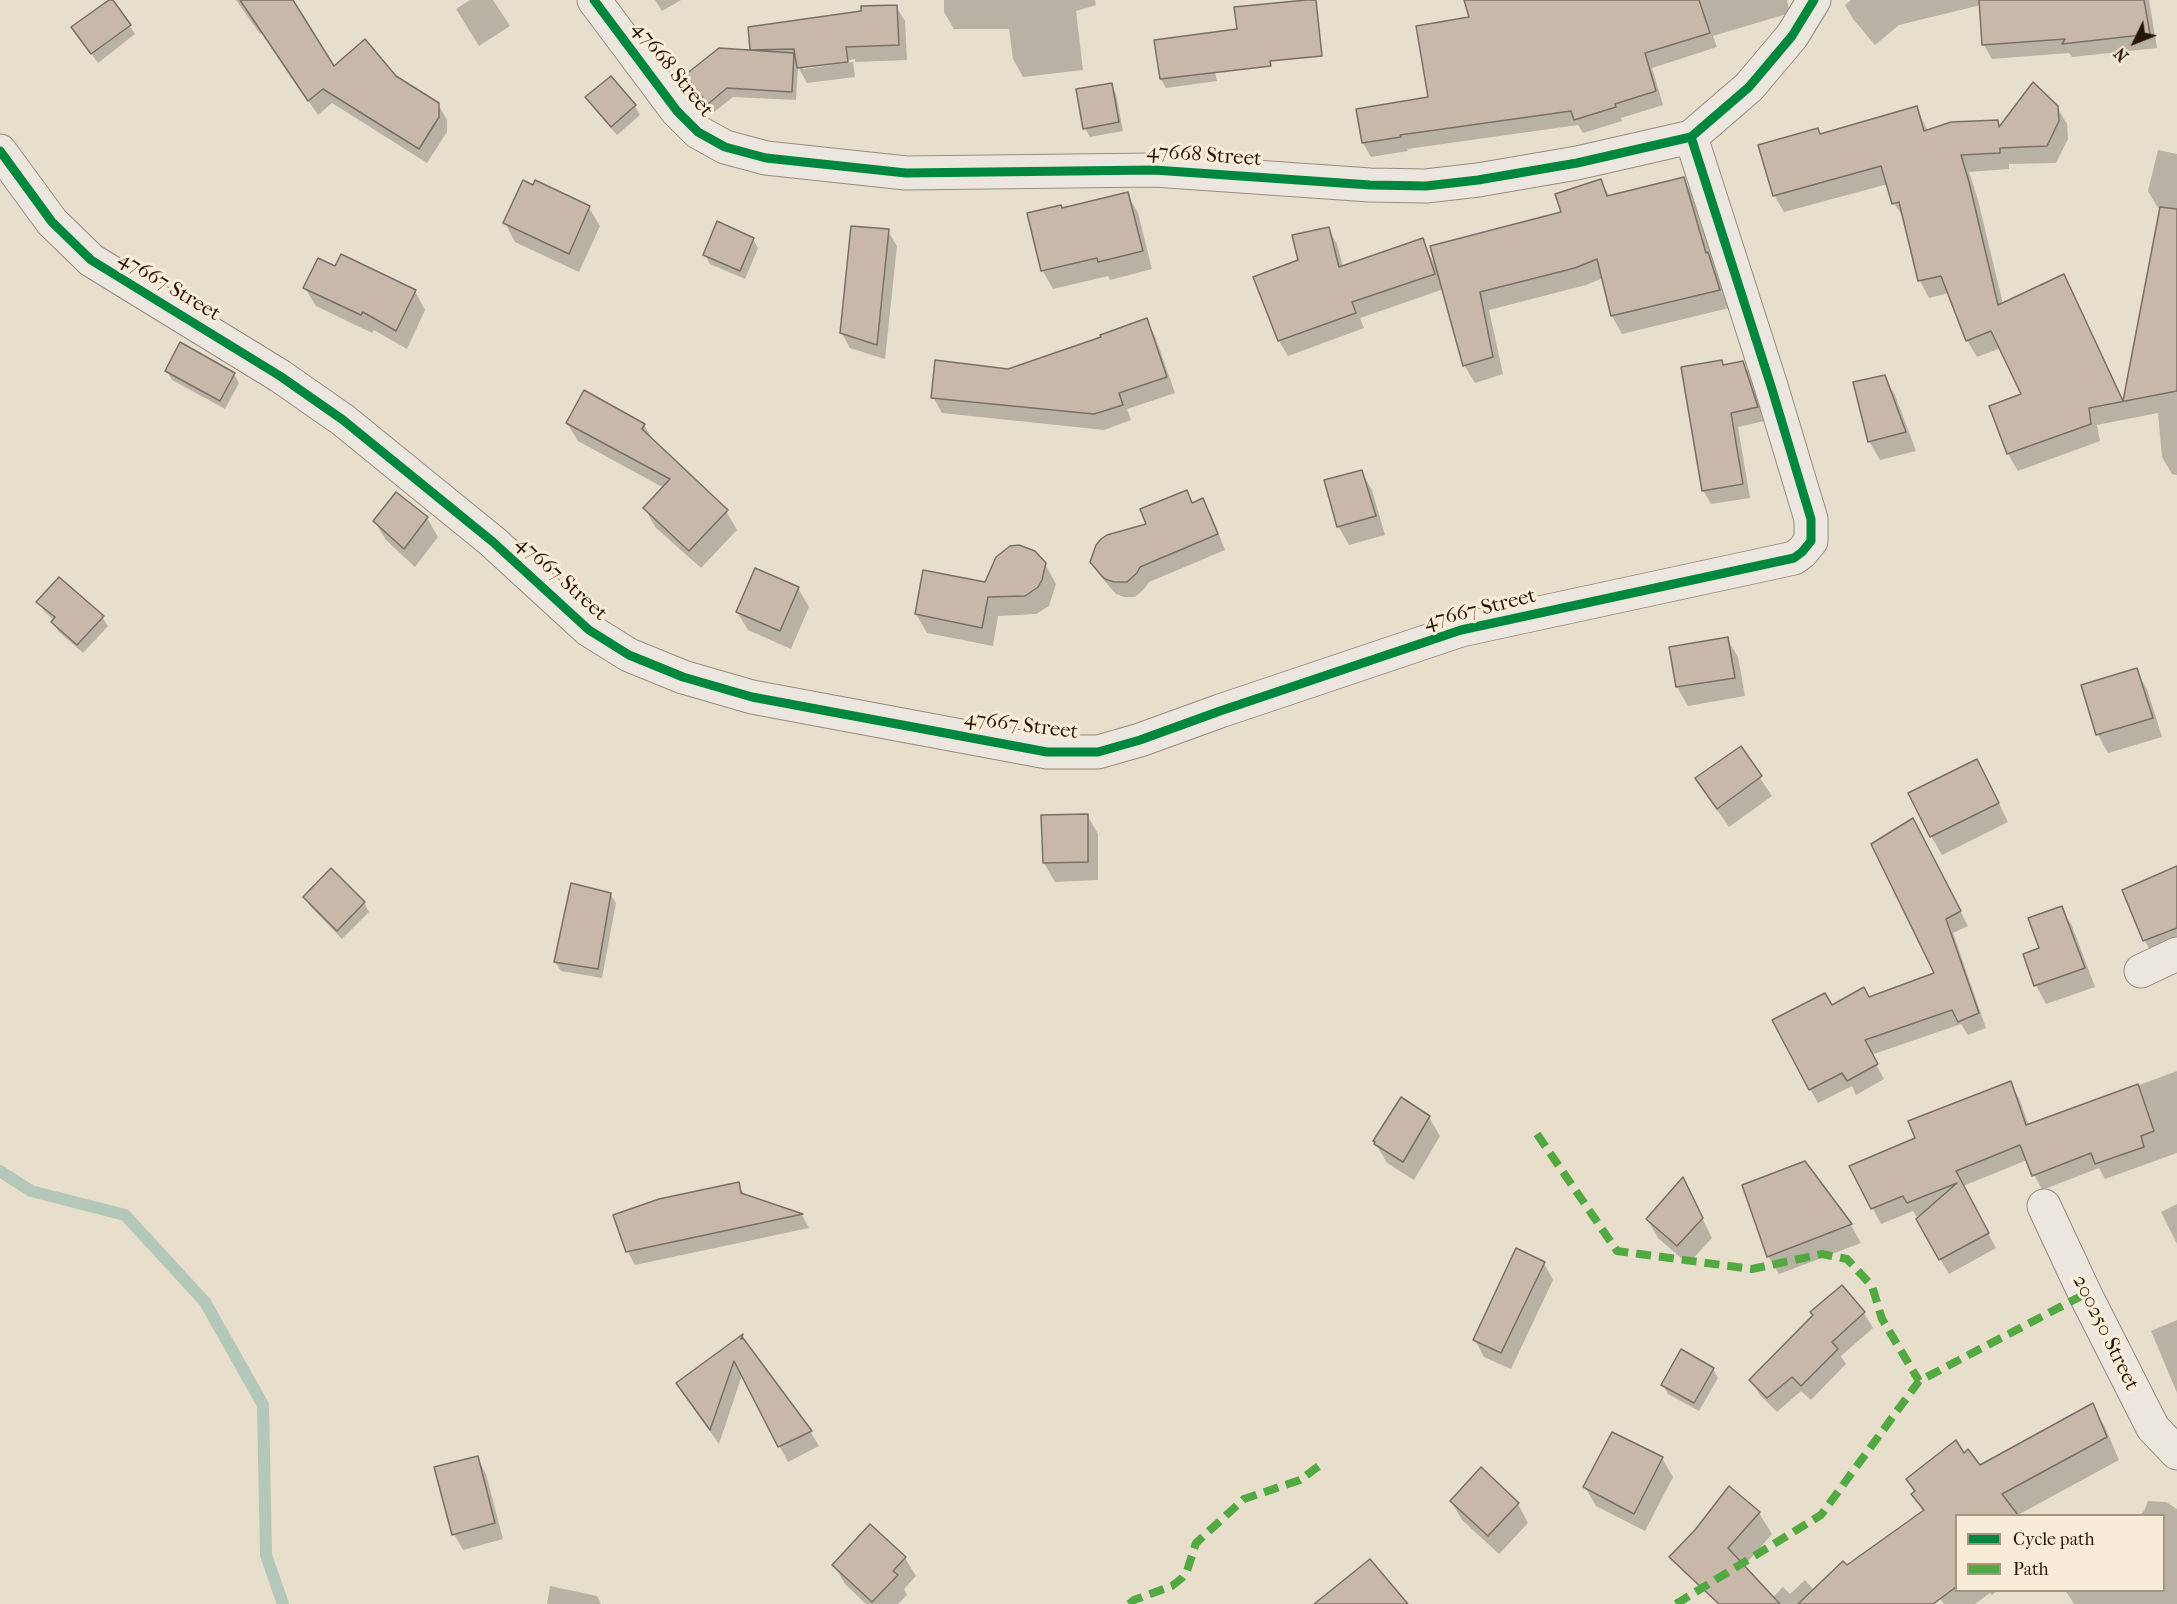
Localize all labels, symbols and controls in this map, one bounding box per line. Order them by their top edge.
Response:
north arrow [2105,12,2165,72]
street label: 47668 Street [626,17,718,123]
text: N [2110,44,2133,66]
street label: 47668 Street [1146,139,1262,173]
street label: 47667 Street [113,247,225,327]
street label: 47667 Street [510,531,612,627]
street label: 47667 Street [1421,584,1539,636]
street label: 47667 Street [963,707,1079,745]
street label: 200250 Street [2066,1271,2144,1395]
legend [1955,1514,2165,1592]
text: Cycle path [2013,1529,2094,1550]
text: Path [2013,1559,2049,1580]

